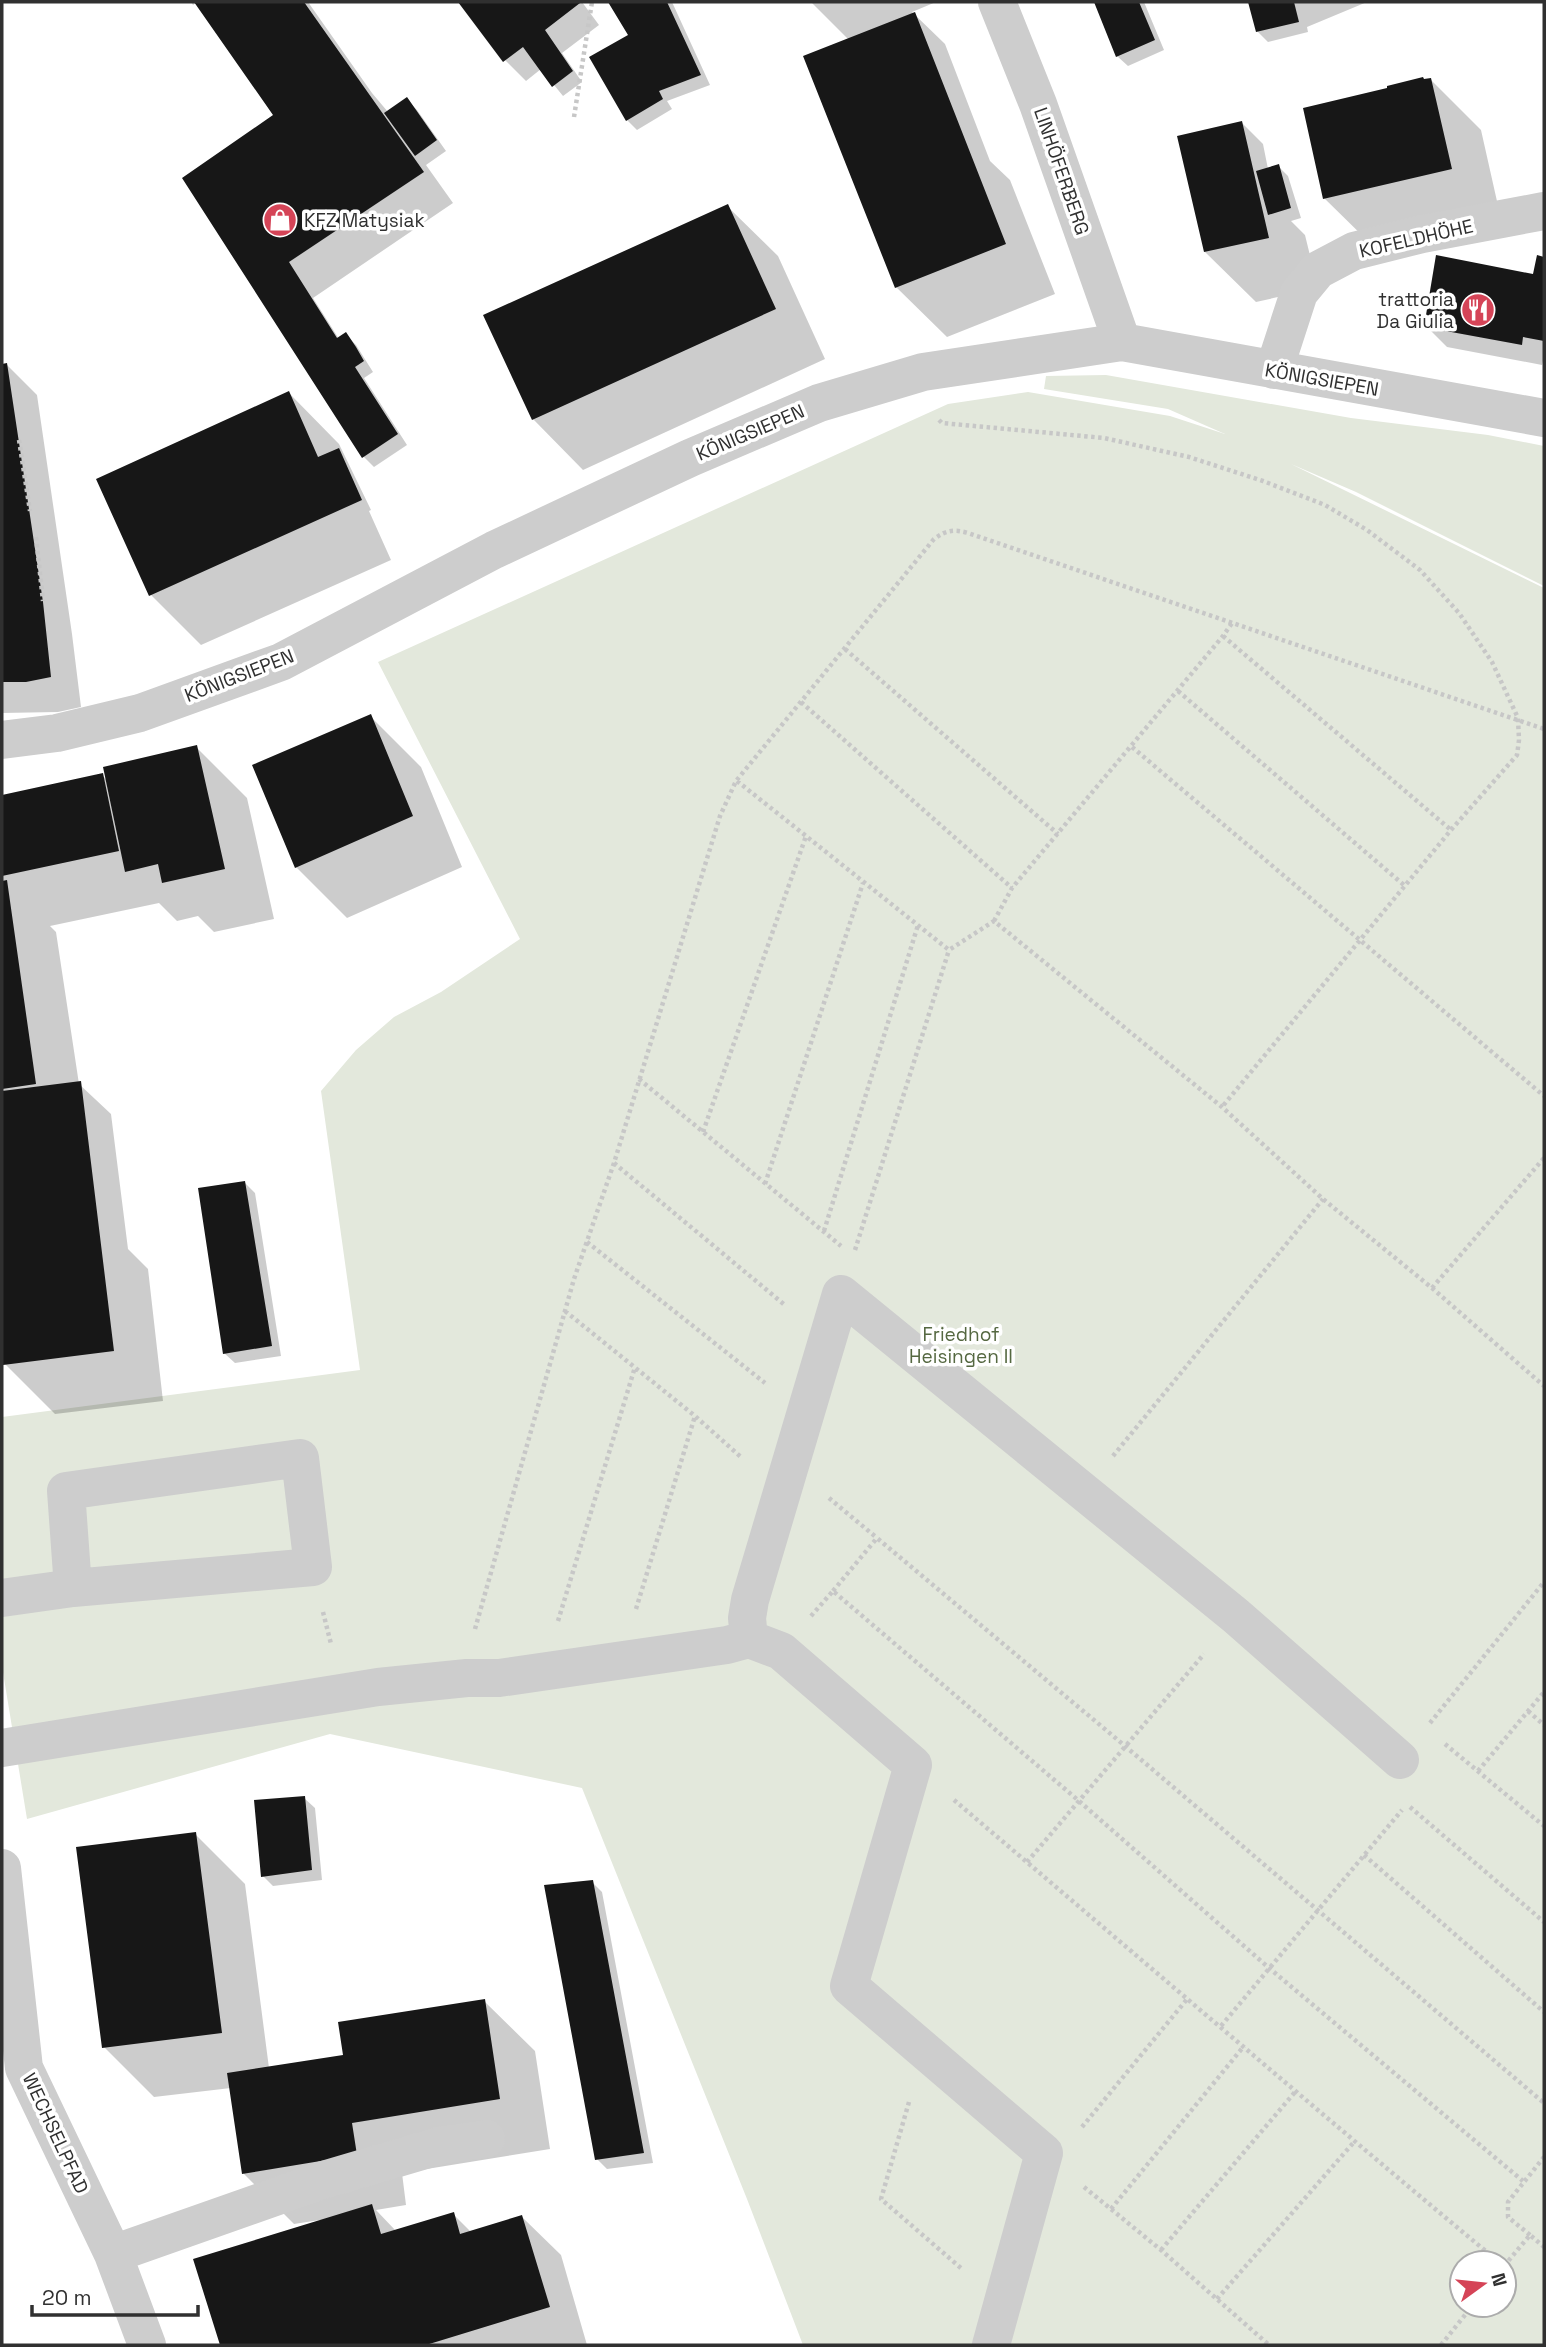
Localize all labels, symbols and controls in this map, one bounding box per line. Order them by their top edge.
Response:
street label: LINHÖFERBERG [1028,104,1095,238]
shop icon: KFZ Matysiak [261,201,299,239]
place label: KFZ Matysiak [304,208,425,233]
street label: KOFELDHÖHE [1357,213,1475,264]
place label: trattoria Da Giulia [1377,287,1454,334]
restaurant icon: trattoria Da Giulia [1459,291,1497,329]
street label: KÖNIGSIEPEN [1263,357,1381,402]
street label: KÖNIGSIEPEN [692,398,808,466]
street label: KÖNIGSIEPEN [181,643,297,708]
park label: Friedhof Heisingen II [909,1322,1013,1369]
street label: WECHSELPFAD [17,2069,94,2197]
north arrow [1448,2249,1518,2319]
text: N [1485,2270,1513,2289]
scale bar [32,2274,198,2318]
text: 20 m [42,2284,92,2311]

